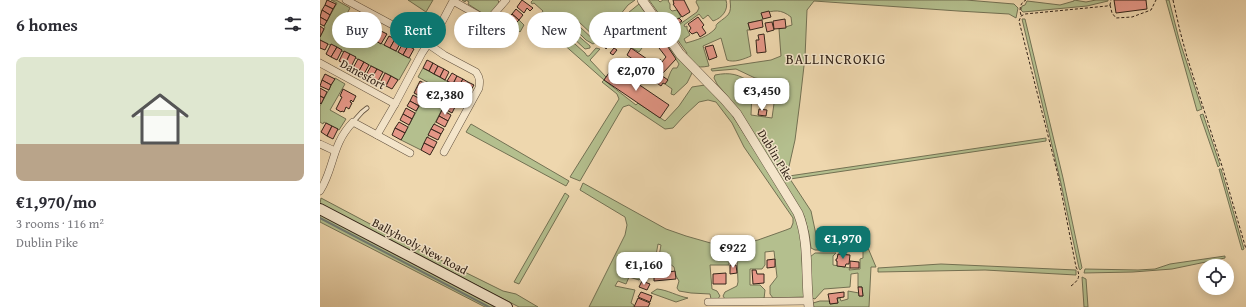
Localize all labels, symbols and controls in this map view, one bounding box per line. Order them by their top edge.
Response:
text: 6 homes [16,12,78,37]
chip: Buy [332,12,382,48]
chip: Rent [390,12,446,48]
chip: Filters [454,12,519,48]
chip: New [527,12,581,48]
chip: Apartment [589,12,681,48]
icon: filters [282,13,304,35]
district label: BALLINCROKIG [786,49,886,69]
street label: Danesfort [337,55,389,94]
pin: €2,070 [603,58,669,92]
text: €2,070 [617,61,655,80]
pin: €3,450 [729,78,795,112]
text: €3,450 [743,81,781,100]
pin: €2,380 [412,82,478,116]
icon: home [124,83,196,155]
text: €2,380 [426,85,464,104]
street label: Dublin Pike [754,126,798,184]
text: €1,970/mo [16,189,97,214]
text: 3 rooms · 116 m² [16,214,104,233]
street label: Ballyhooly New Road [369,214,471,279]
pin: €1,970 [810,226,876,260]
text: €1,970 [824,229,862,248]
text: Dublin Pike [16,233,78,252]
pin: €922 [709,235,757,269]
text: €922 [720,238,746,257]
pin: €1,160 [611,252,677,286]
text: €1,160 [625,255,663,274]
map controls [1198,259,1234,295]
button: locate [1198,259,1234,295]

